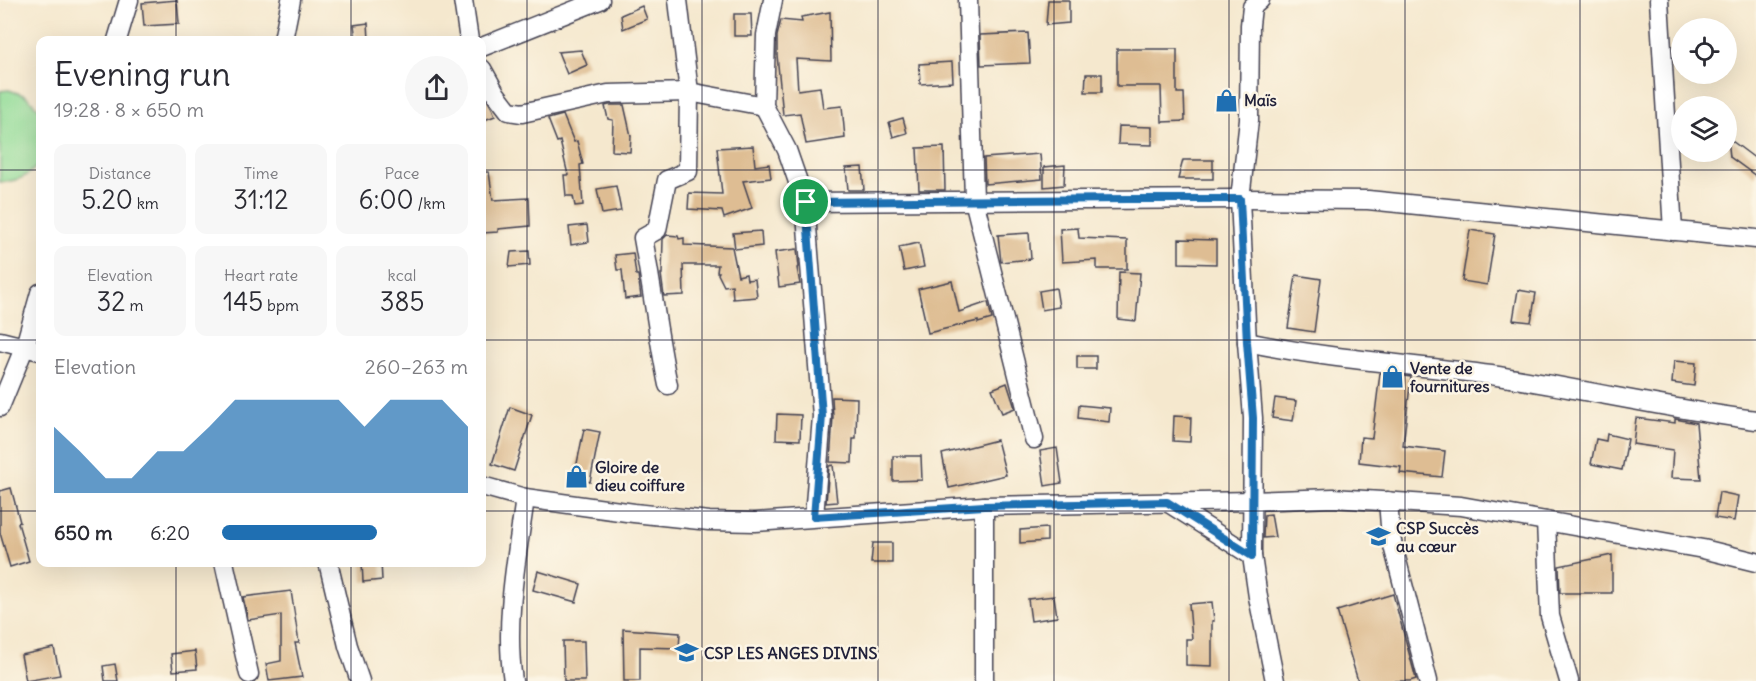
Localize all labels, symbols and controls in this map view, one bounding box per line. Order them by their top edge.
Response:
map controls [1671,18,1737,162]
button: locate [1671,18,1737,84]
text: Evening run [54,53,230,95]
button: share [405,56,468,119]
shop icon: Maïs [1213,87,1239,113]
place label: Maïs [1244,90,1277,110]
button: layers [1671,96,1737,162]
text: 19:28 · 8 × 650 m [54,97,204,122]
text: Distance [89,163,151,183]
text: Time [244,163,278,183]
text: Pace [385,163,419,183]
pin [780,176,831,227]
text: 5.20 [81,183,133,216]
text: 31:12 [233,183,289,216]
text: 6:00 [359,183,414,216]
icon: arrive [789,185,822,218]
text: km [133,193,159,213]
text: /km [414,193,445,213]
text: Elevation [87,265,153,285]
text: Heart rate [224,265,298,285]
text: kcal [388,265,416,285]
text: 32 [97,285,126,318]
text: 145 [223,285,263,318]
text: 385 [380,285,424,318]
text: m [126,295,143,315]
text: bpm [263,295,299,315]
text: Elevation [54,354,136,379]
text: 260–263 m [365,354,468,379]
place label: Vente de fournitures [1410,358,1489,396]
shop icon: Vente de fournitures [1379,364,1405,390]
place label: Gloire de dieu coiffure [595,457,685,495]
shop icon: Gloire de dieu coiffure [564,463,590,489]
place label: CSP Succès au cœur [1396,518,1479,556]
text: 650 m [54,520,113,545]
text: 6:20 [150,520,190,545]
school or university icon: CSP Succès au cœur [1365,524,1391,550]
school or university icon: CSP LES ANGES DIVINS [673,640,699,666]
place label: CSP LES ANGES DIVINS [704,643,877,663]

